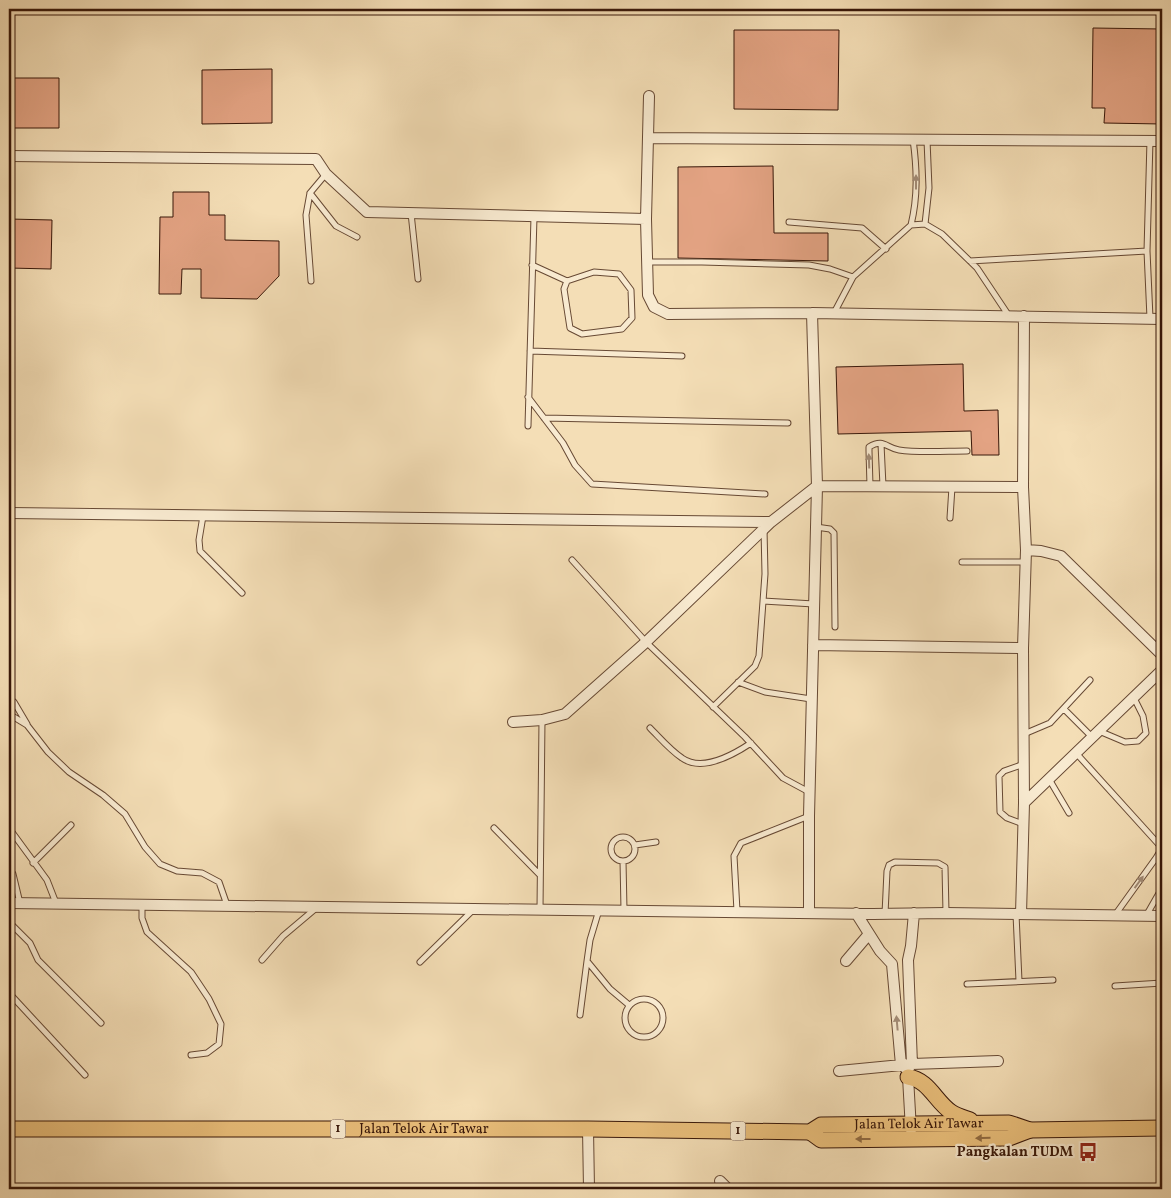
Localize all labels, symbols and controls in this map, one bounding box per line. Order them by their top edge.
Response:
one-way arrow [912,174,920,190]
one-way arrow [865,452,873,468]
one-way arrow [1133,876,1144,889]
one-way arrow [893,1015,901,1031]
street label: Jalan Telok Air Tawar [854,1114,984,1134]
road number: 1 [330,1120,346,1138]
street label: Jalan Telok Air Tawar [359,1120,489,1139]
road number: 1 [730,1122,746,1140]
one-way arrow [974,1134,990,1142]
one-way arrow [855,1135,871,1143]
bus stop icon: Pangkalan TUDM [1077,1141,1099,1163]
place label: Pangkalan TUDM [957,1143,1073,1162]

